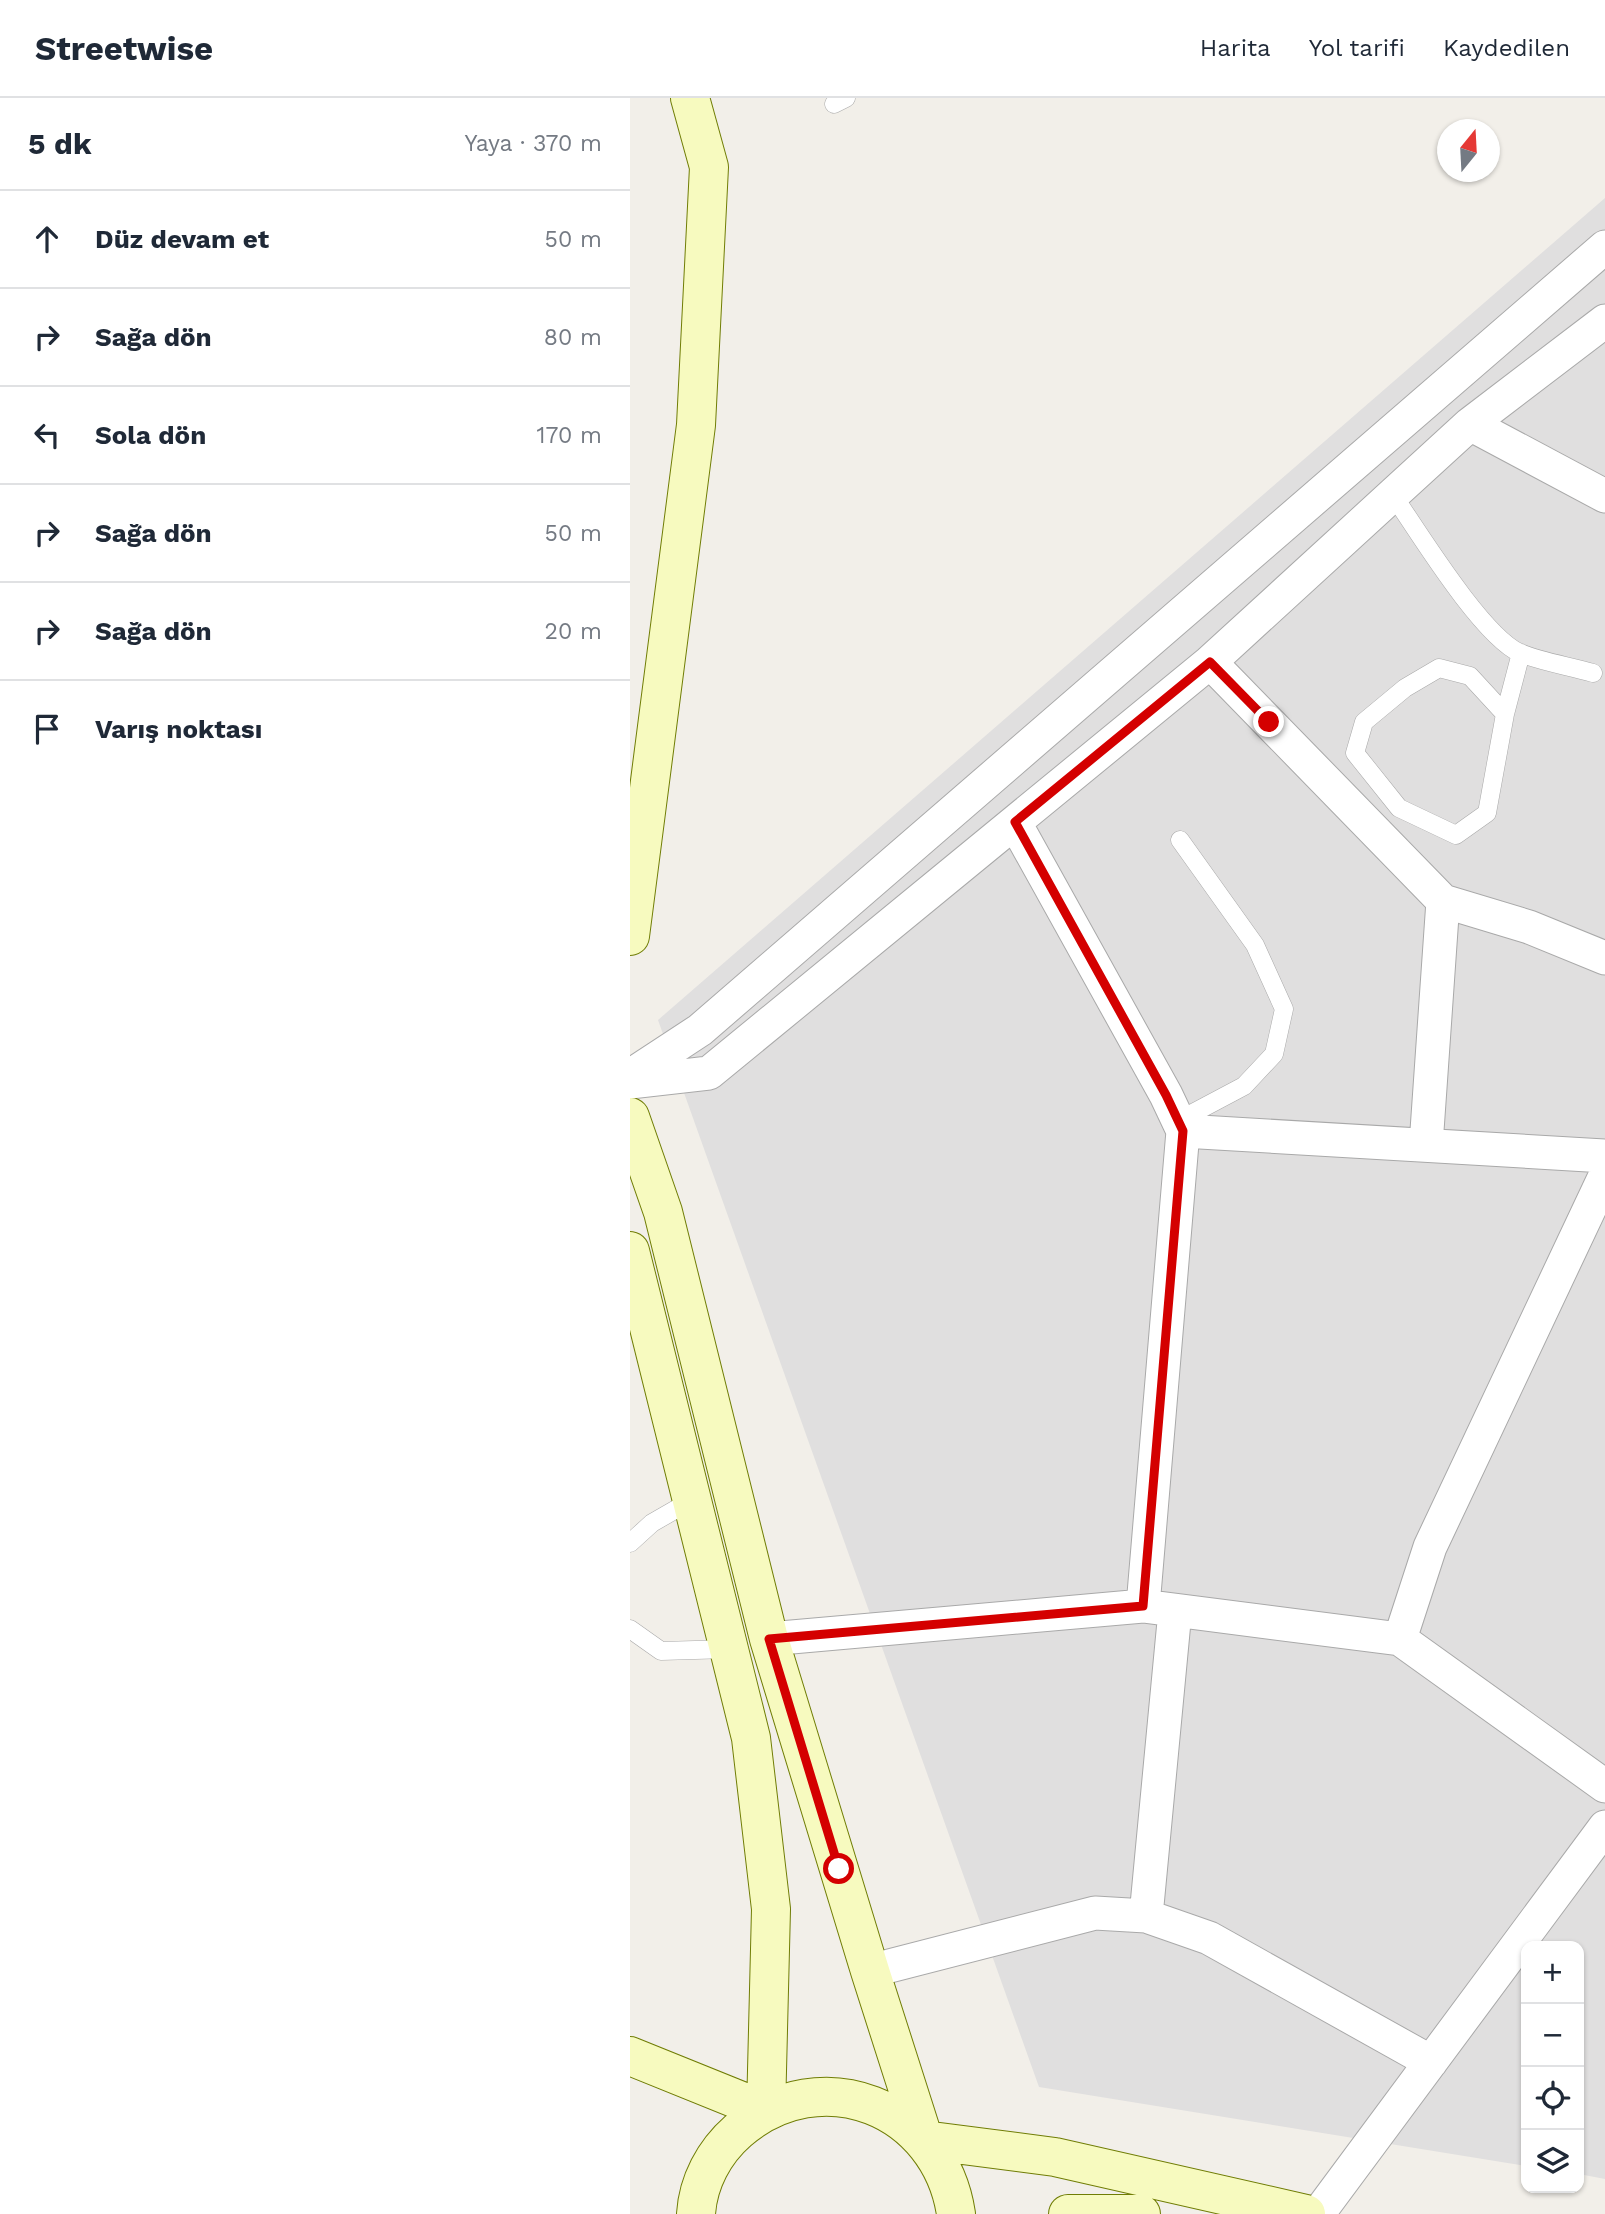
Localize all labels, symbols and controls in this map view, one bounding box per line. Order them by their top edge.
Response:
text: Streetwise [35,29,213,68]
text: Harita [1200,34,1271,62]
text: Yol tarifi [1309,34,1405,62]
text: Kaydedilen [1443,34,1570,62]
north arrow [1437,119,1500,182]
text: 5 dk [28,126,92,161]
text: Yaya · 370 m [465,130,602,157]
icon: ahead [28,220,66,258]
text: Düz devam et [95,224,269,254]
text: 50 m [545,226,602,253]
icon: right [28,318,66,356]
text: Sağa dön [95,322,212,352]
text: 80 m [544,324,602,351]
icon: left [28,416,66,454]
text: Sola dön [95,420,206,450]
text: 170 m [537,422,602,449]
icon: right [28,514,66,552]
text: Sağa dön [95,518,212,548]
text: 50 m [545,520,602,547]
icon: right [28,612,66,650]
text: Sağa dön [95,616,212,646]
text: 20 m [545,618,602,645]
route end [1253,706,1284,737]
icon: arrive [28,710,66,748]
text: Varış noktası [95,714,262,744]
route start [823,1853,854,1884]
map controls [1521,1941,1584,2193]
button: + [1521,1941,1584,2004]
button: − [1521,2004,1584,2067]
button: locate [1521,2067,1584,2130]
button: layers [1521,2130,1584,2193]

